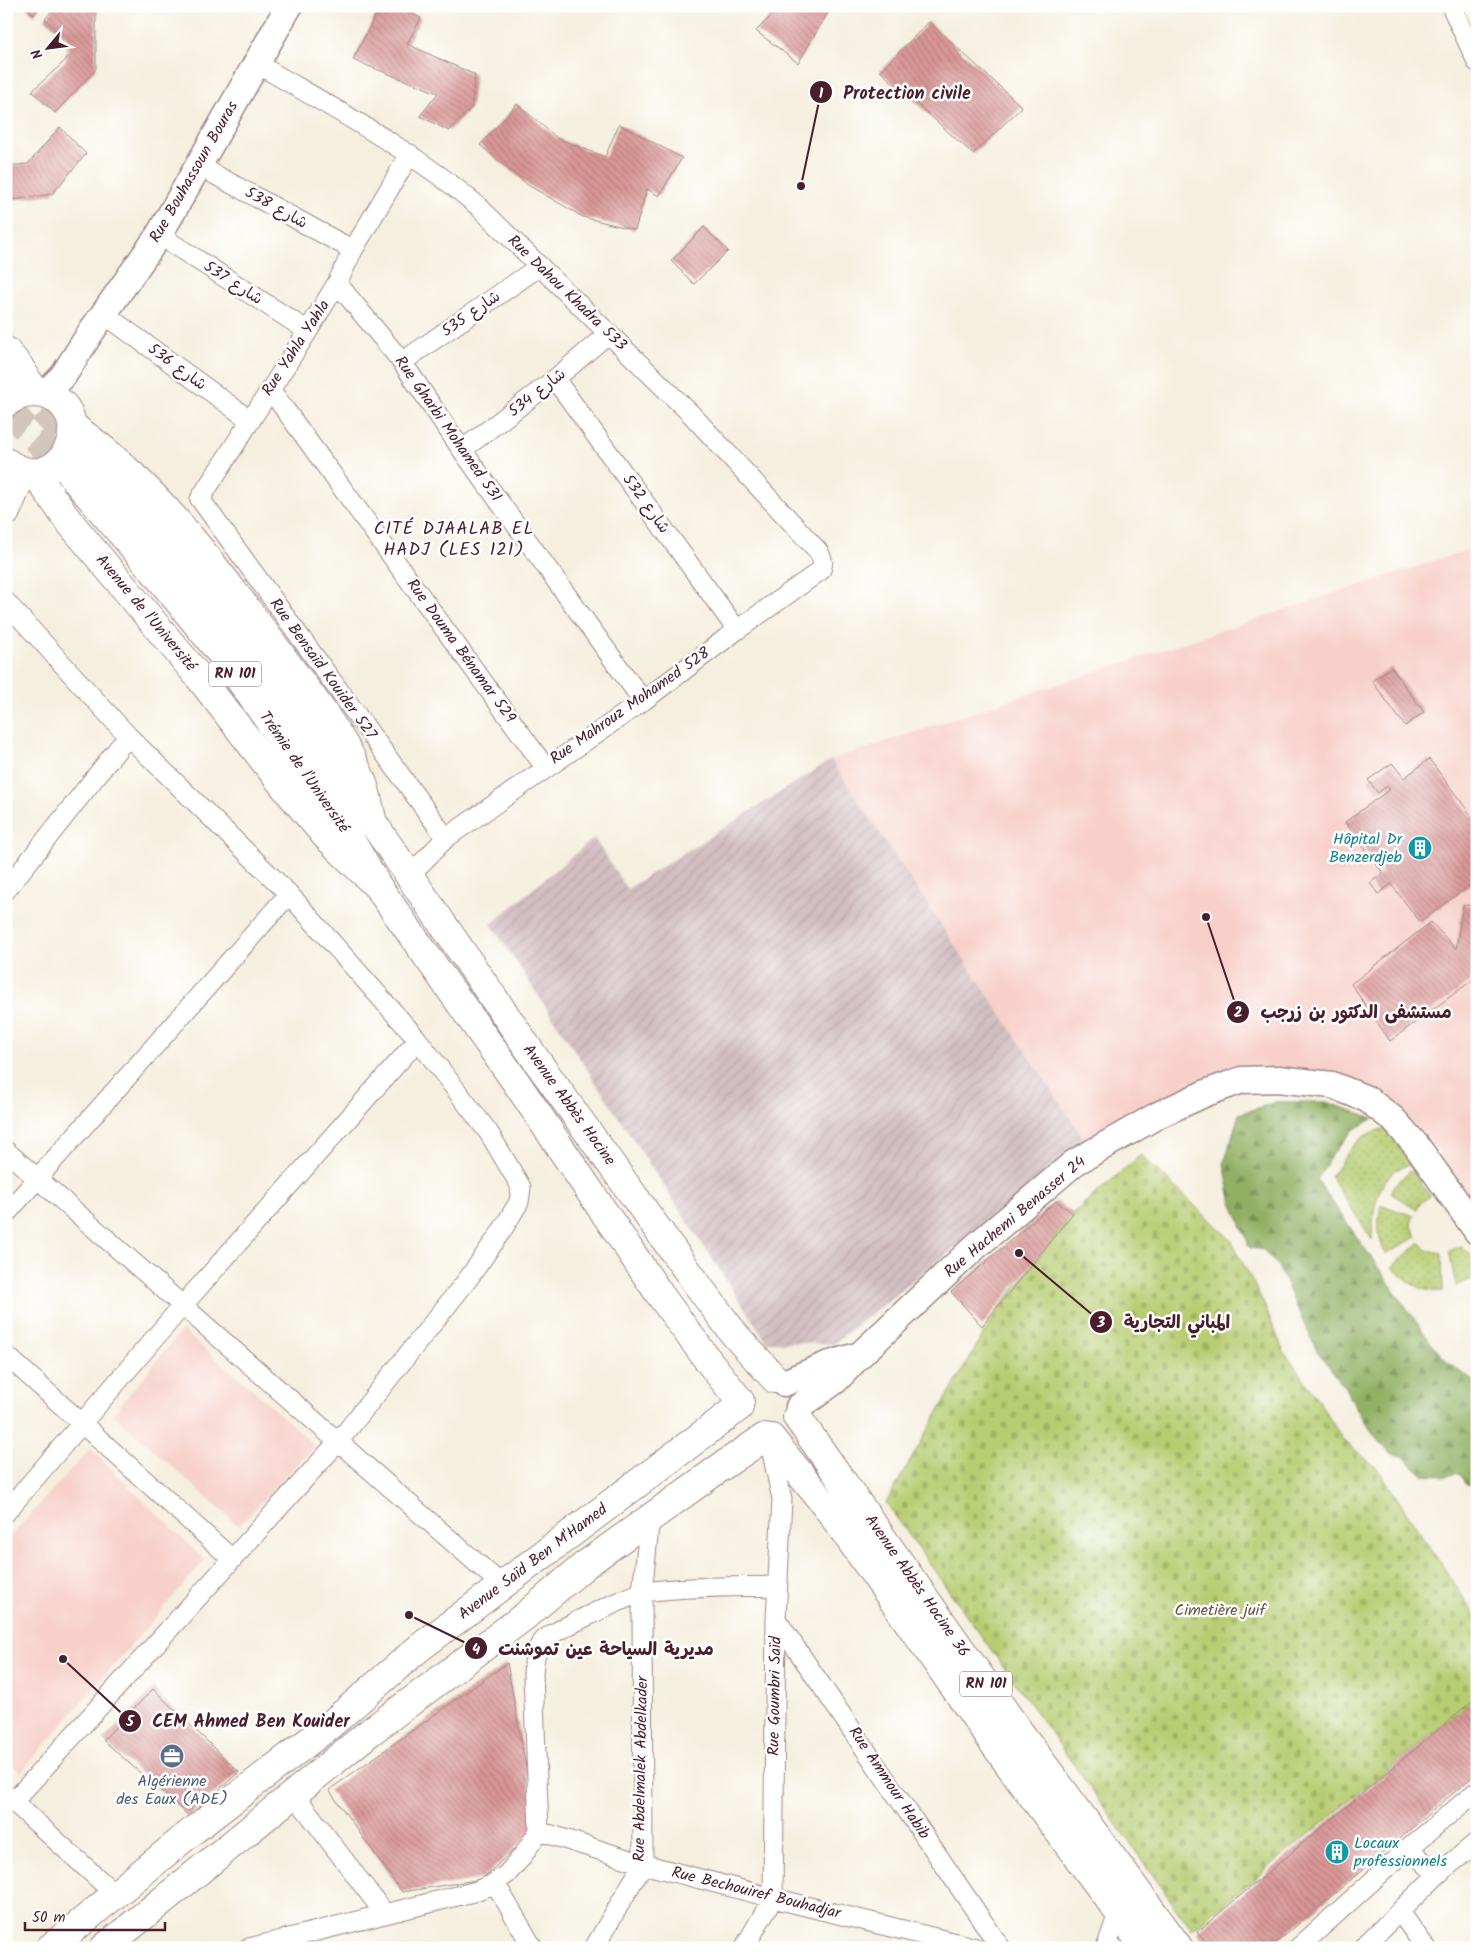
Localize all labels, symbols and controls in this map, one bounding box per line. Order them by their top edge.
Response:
north arrow [22,22,72,72]
text: N [26,44,49,63]
callout: Protection civile [808,76,981,109]
text: Protection civile [843,80,971,109]
text: 1 [819,82,824,106]
street label: Rue Bouhassoun Bouras [143,96,245,248]
street label: 538 شارع [240,180,312,236]
street label: Rue Dahou Khadra 533 [501,229,633,357]
street label: 537 شارع [198,255,268,311]
street label: 535 شارع [436,284,506,344]
street label: Rue Yahla Yahla [255,295,337,401]
street label: شارع 536 [142,337,212,397]
street label: Rue Gharbi Mohamed 531 [388,351,508,507]
street label: 534 شارع [503,362,571,424]
street label: 532 شارع [616,469,676,539]
district label: CITÉ DJAALAB EL HADJ (LES 121) [374,515,534,565]
street label: Avenue de l'Université [89,549,203,678]
street label: Rue Douma Bénamar 529 [400,573,522,729]
street label: Rue Bensaïd Kouider 527 [263,593,383,745]
street label: Rue Mahrouz Mohamed 528 [545,641,716,771]
road number: RN 101 [209,662,261,686]
street label: Trémie de l'Université [253,706,356,839]
place label: Hôpital Dr Benzerdjeb [1329,827,1404,870]
building icon: Hôpital Dr Benzerdjeb [1407,835,1433,861]
callout: مستشفى الدكتور بن زرجب [1225,995,1461,1028]
text: مستشفى الدكتور بن زرجب [1260,999,1452,1028]
text: 2 [1234,1001,1243,1025]
street label: Avenue Abbès Hocine [516,1039,622,1171]
street label: Rue Hachemi Benasser 24 [938,1150,1092,1284]
callout: المباني التجارية [1088,1306,1240,1339]
text: المباني التجارية [1124,1309,1230,1338]
text: 3 [1096,1311,1105,1335]
street label: Avenue Saïd Ben M'Hamed [453,1497,614,1626]
street label: Avenue Abbès Hocine 36 [858,1509,976,1663]
park label: Cimetière juif [1175,1598,1267,1623]
callout: مديرية السياحة عين تموشنت [463,1632,724,1665]
street label: Rue Goumbri Saïd [761,1635,789,1756]
text: مديرية السياحة عين تموشنت [498,1636,714,1665]
text: 4 [472,1638,480,1662]
road number: RN 101 [960,1672,1012,1696]
street label: Rue Abdelmalek Abdelkader [627,1674,655,1862]
callout: CEM Ahmed Ben Kouider [117,1705,360,1738]
text: CEM Ahmed Ben Kouider [152,1708,351,1737]
text: 5 [125,1710,135,1734]
street label: Rue Ammour Habib [842,1722,936,1845]
office icon: Algérienne des Eaux (ADE) [159,1743,185,1769]
place label: Algérienne des Eaux (ADE) [116,1769,228,1812]
place label: Locaux professionnels [1353,1831,1447,1874]
building icon: Locaux professionnels [1324,1839,1350,1865]
street label: Rue Bechouiref Bouhadjar [669,1860,845,1927]
scale bar [25,1899,165,1931]
text: 50 m [32,1906,66,1930]

